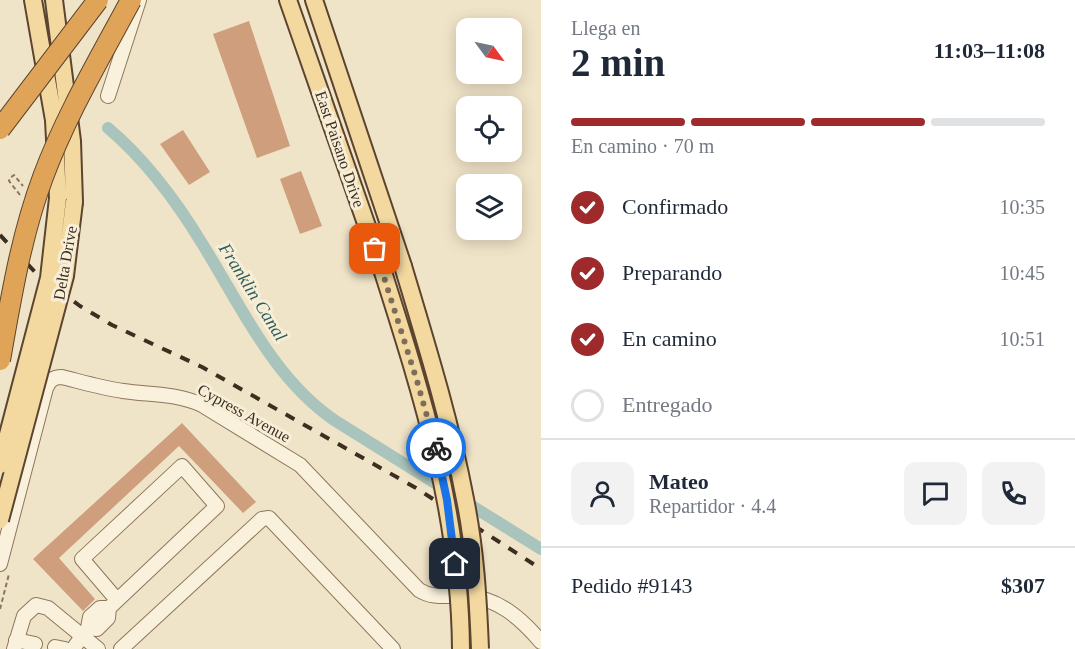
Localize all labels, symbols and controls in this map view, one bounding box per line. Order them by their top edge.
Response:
text: Llega en [571,17,640,39]
north arrow [456,18,522,84]
map controls [456,18,522,240]
text: 11:03–11:08 [934,38,1045,63]
text: 2 min [571,41,665,84]
street label: East Paisano Drive [312,89,368,209]
button: locate [456,96,522,162]
text: En camino · 70 m [571,135,714,157]
button: layers [456,174,522,240]
icon: check [571,191,604,224]
text: Confirmado [622,194,728,219]
text: 10:35 [999,196,1045,218]
pin [349,223,400,274]
street label: Delta Drive [50,225,80,301]
icon: bag [358,232,391,265]
water label: Franklin Canal [214,239,291,345]
icon: check [571,257,604,290]
text: Preparando [622,260,722,285]
text: 10:45 [999,262,1045,284]
icon: check [571,323,604,356]
text: En camino [622,326,717,351]
text: 10:51 [999,328,1045,350]
street label: Cypress Avenue [194,381,293,446]
text: Entregado [622,392,712,417]
courier [406,418,466,478]
icon: bike [420,432,453,465]
button: person [571,462,634,525]
button: chat [904,462,967,525]
button: phone [982,462,1045,525]
text: Mateo [649,469,709,494]
text: Repartidor · 4.4 [649,495,776,517]
pin [429,538,480,589]
icon: home [438,547,471,580]
text: Pedido #9143 [571,573,693,598]
text: $307 [1001,573,1045,598]

